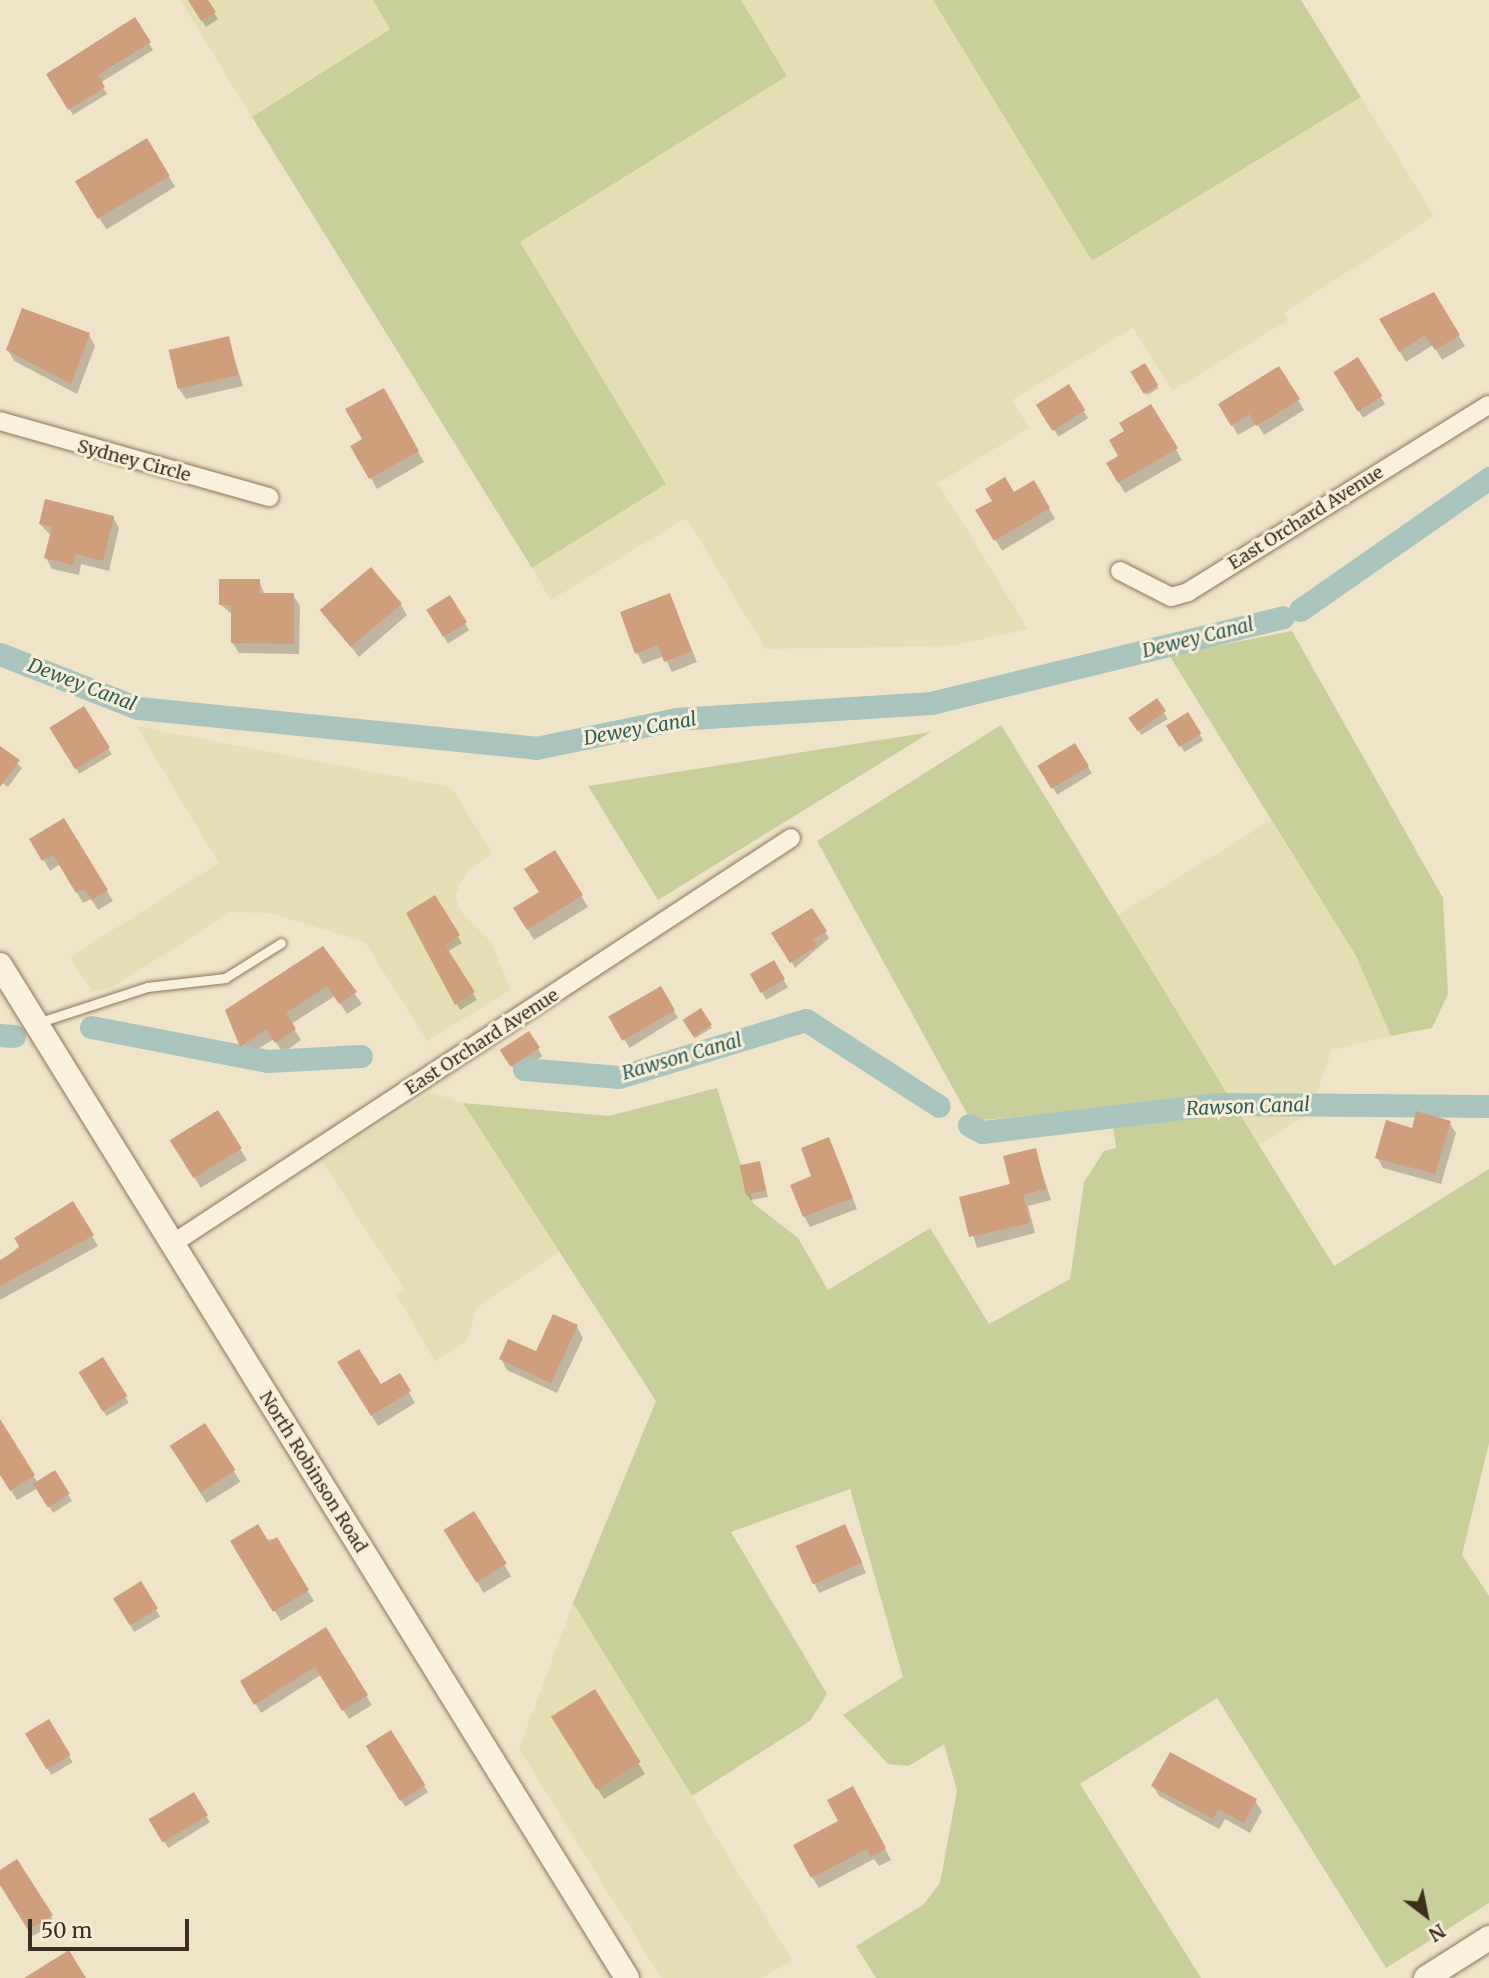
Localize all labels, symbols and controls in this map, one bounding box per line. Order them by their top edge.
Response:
street label: Sydney Circle [75,435,193,487]
street label: East Orchard Avenue [1225,461,1387,575]
water label: Dewey Canal [1140,613,1256,663]
water label: Dewey Canal [25,654,139,716]
water label: Dewey Canal [582,708,698,750]
street label: East Orchard Avenue [401,984,563,1100]
water label: Rawson Canal [619,1029,745,1085]
water label: Rawson Canal [1186,1093,1310,1121]
street label: North Robinson Road [255,1387,371,1557]
north arrow [1391,1880,1461,1950]
scale bar [32,1904,192,1948]
text: 50 m [41,1917,92,1944]
text: N [1424,1919,1450,1947]

